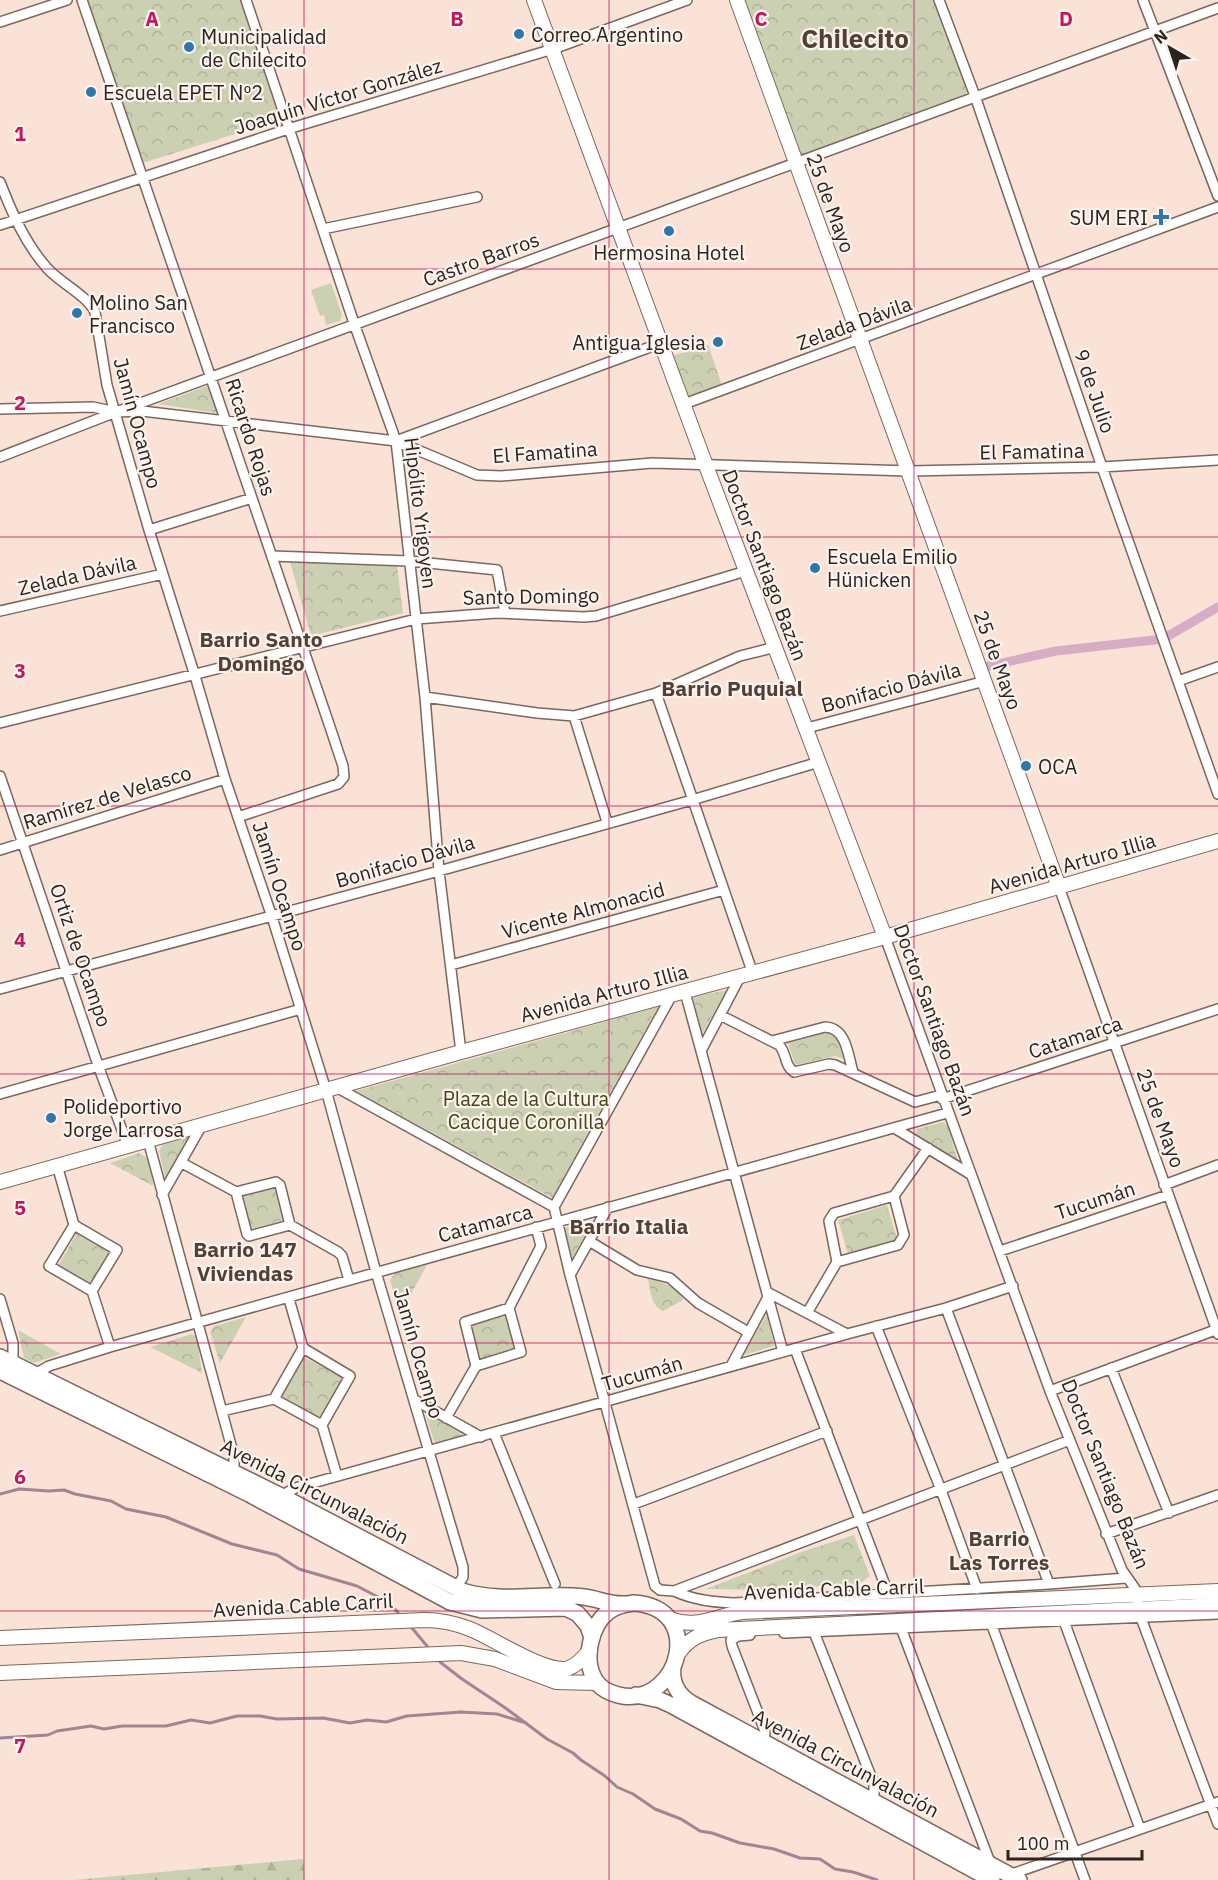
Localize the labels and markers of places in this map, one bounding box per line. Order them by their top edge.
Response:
place label: Correo Argentino [531,21,683,48]
place label: Municipalidad de Chilecito [201,23,327,73]
marker: Correo Argentino [512,27,526,41]
marker: Municipalidad de Chilecito [182,40,196,54]
place label: Escuela EPET Nº2 [103,79,263,106]
marker: Escuela EPET Nº2 [84,85,98,99]
place label: SUM ERI [1069,204,1148,231]
marker: SUM ERI [1152,208,1170,226]
marker: Hermosina Hotel [662,224,676,238]
place label: Hermosina Hotel [593,239,745,266]
place label: Molino San Francisco [89,289,188,339]
marker: Molino San Francisco [70,306,84,320]
place label: Antigua Iglesia [572,329,706,356]
marker: Antigua Iglesia [711,335,725,349]
place label: Escuela Emilio Hünicken [827,543,957,593]
marker: Escuela Emilio Hünicken [808,561,822,575]
place label: OCA [1038,753,1078,780]
marker: OCA [1019,759,1033,773]
place label: Polideportivo Jorge Larrosa [63,1093,185,1143]
marker: Polideportivo Jorge Larrosa [44,1111,58,1125]

